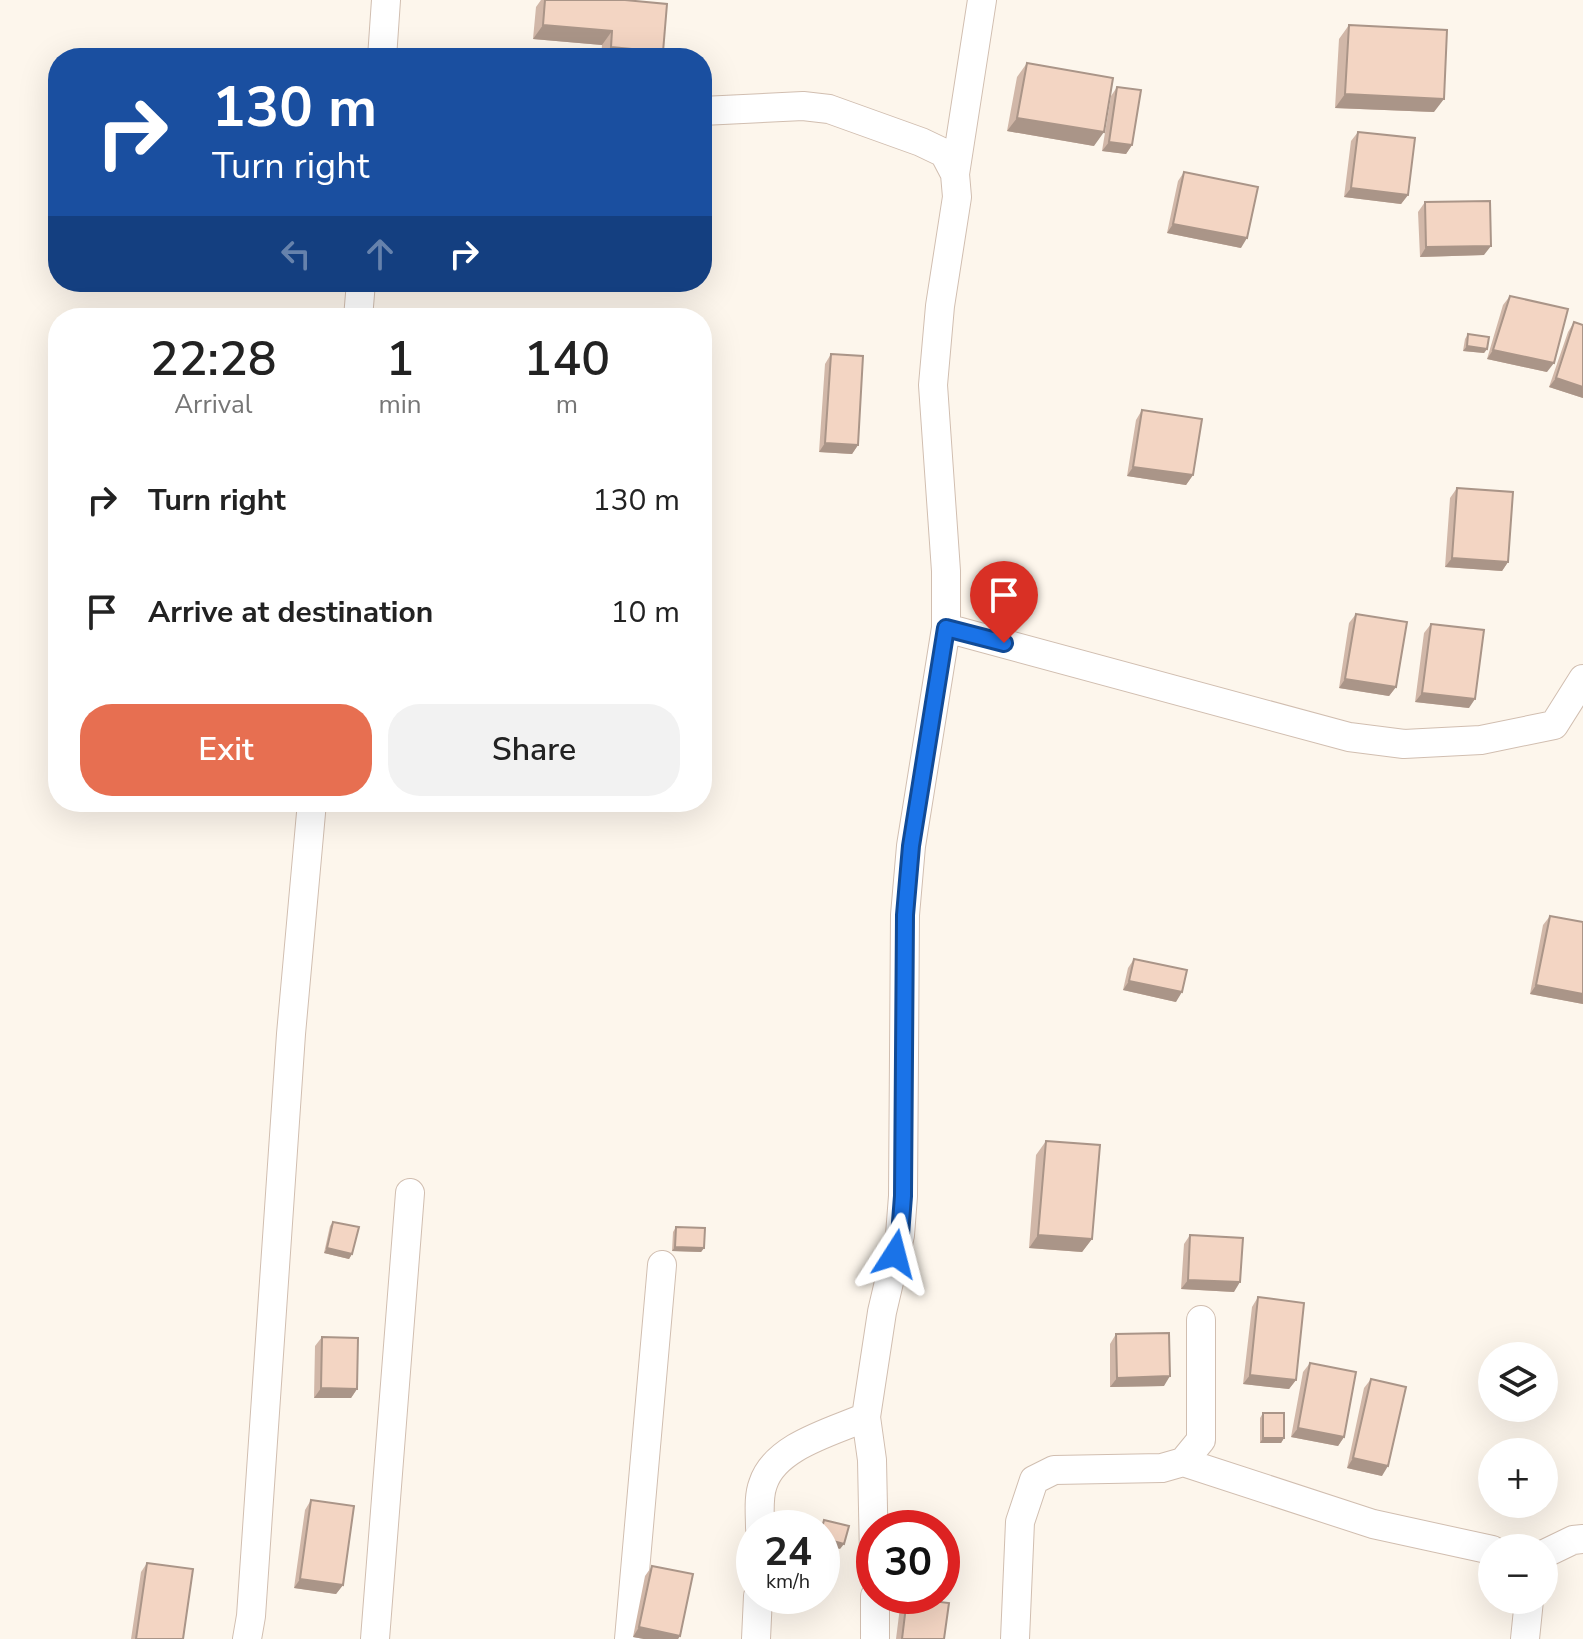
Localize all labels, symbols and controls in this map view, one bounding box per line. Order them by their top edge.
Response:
text: 130 m [212,69,377,146]
icon: right [80,80,184,184]
text: Turn right [212,142,369,191]
icon: left [274,232,318,276]
icon: ahead [358,232,402,276]
icon: right [442,232,486,276]
text: 22:28 [150,326,277,392]
text: 1 [386,326,414,392]
text: 140 [524,326,610,392]
text: Arrival [174,387,252,422]
text: min [379,387,422,422]
text: m [556,387,578,422]
icon: right [80,478,124,522]
text: Turn right [148,480,286,521]
text: 130 m [593,480,680,521]
pin [970,561,1038,643]
icon: arrive [982,573,1026,617]
icon: arrive [80,590,124,634]
text: Arrive at destination [148,592,433,633]
text: 10 m [611,592,680,633]
button: Exit [80,704,372,796]
button: Share [388,704,680,796]
position arrow [853,1212,937,1296]
map controls [1478,1342,1558,1614]
button: layers [1478,1342,1558,1422]
button: + [1478,1438,1558,1518]
speed limit sign: 30 [856,1510,960,1614]
text: 24 [764,1525,812,1579]
button: − [1478,1534,1558,1614]
text: km/h [766,1568,810,1595]

